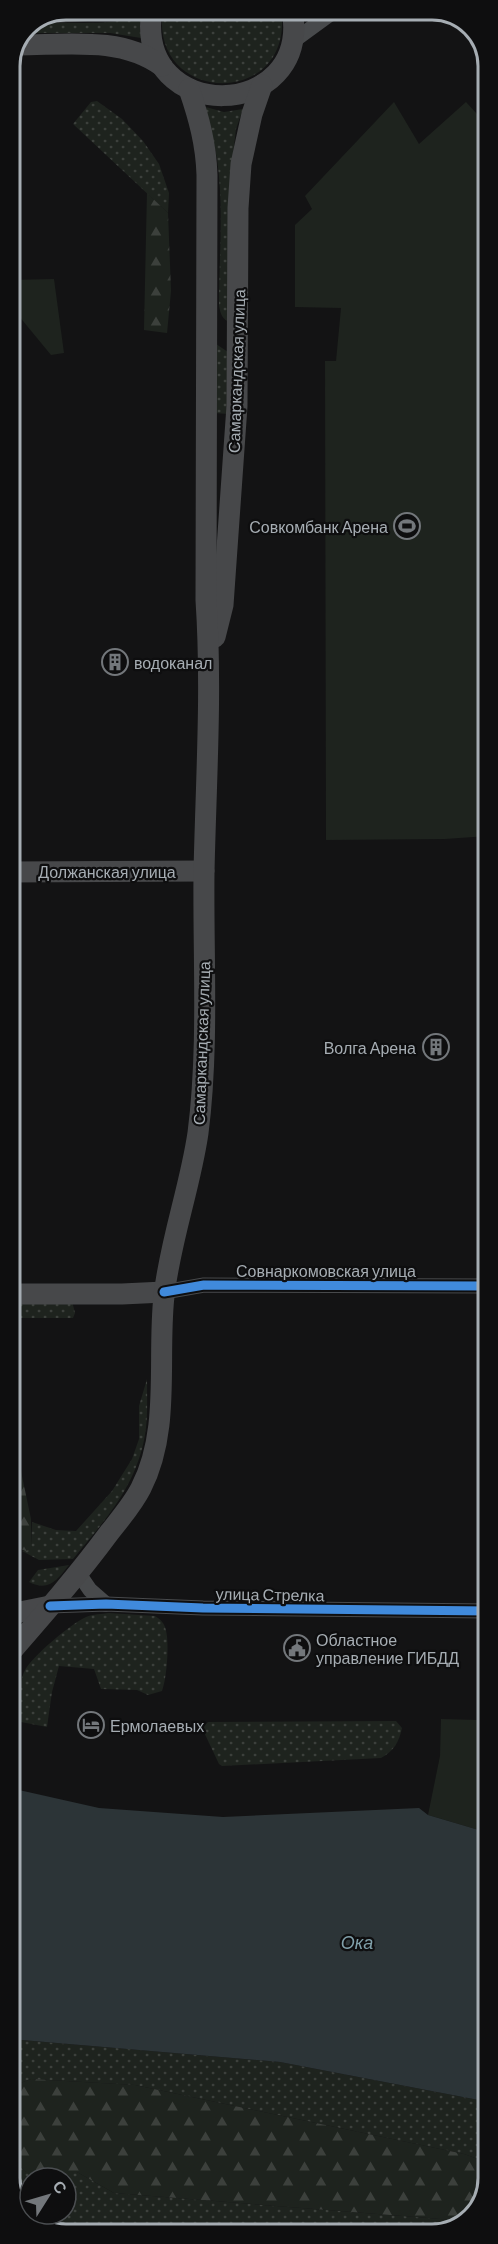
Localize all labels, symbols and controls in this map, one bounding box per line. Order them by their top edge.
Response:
street label: Самаркандская улица [224,289,248,453]
sports icon: Совкомбанк Арена [392,511,422,541]
place label: Совкомбанк Арена [249,517,388,536]
building icon: водоканал [100,647,130,677]
place label: водоканал [134,653,212,672]
street label: Должанская улица [38,862,176,881]
street label: Самаркандская улица [189,961,213,1125]
building icon: Волга Арена [421,1032,451,1062]
place label: Волга Арена [324,1038,416,1057]
street label: Совнаркомовская улица [236,1261,416,1280]
street label: улица Стрелка [215,1584,325,1604]
place label: Областное управление ГИБДД [316,1630,459,1667]
public building icon: Областное управление ГИБДД [282,1633,312,1663]
hotel icon: Ермолаевых [76,1710,106,1740]
place label: Ермолаевых [110,1716,204,1735]
water label: Ока [341,1931,373,1953]
north arrow [18,2166,78,2226]
text: С [49,2176,72,2197]

